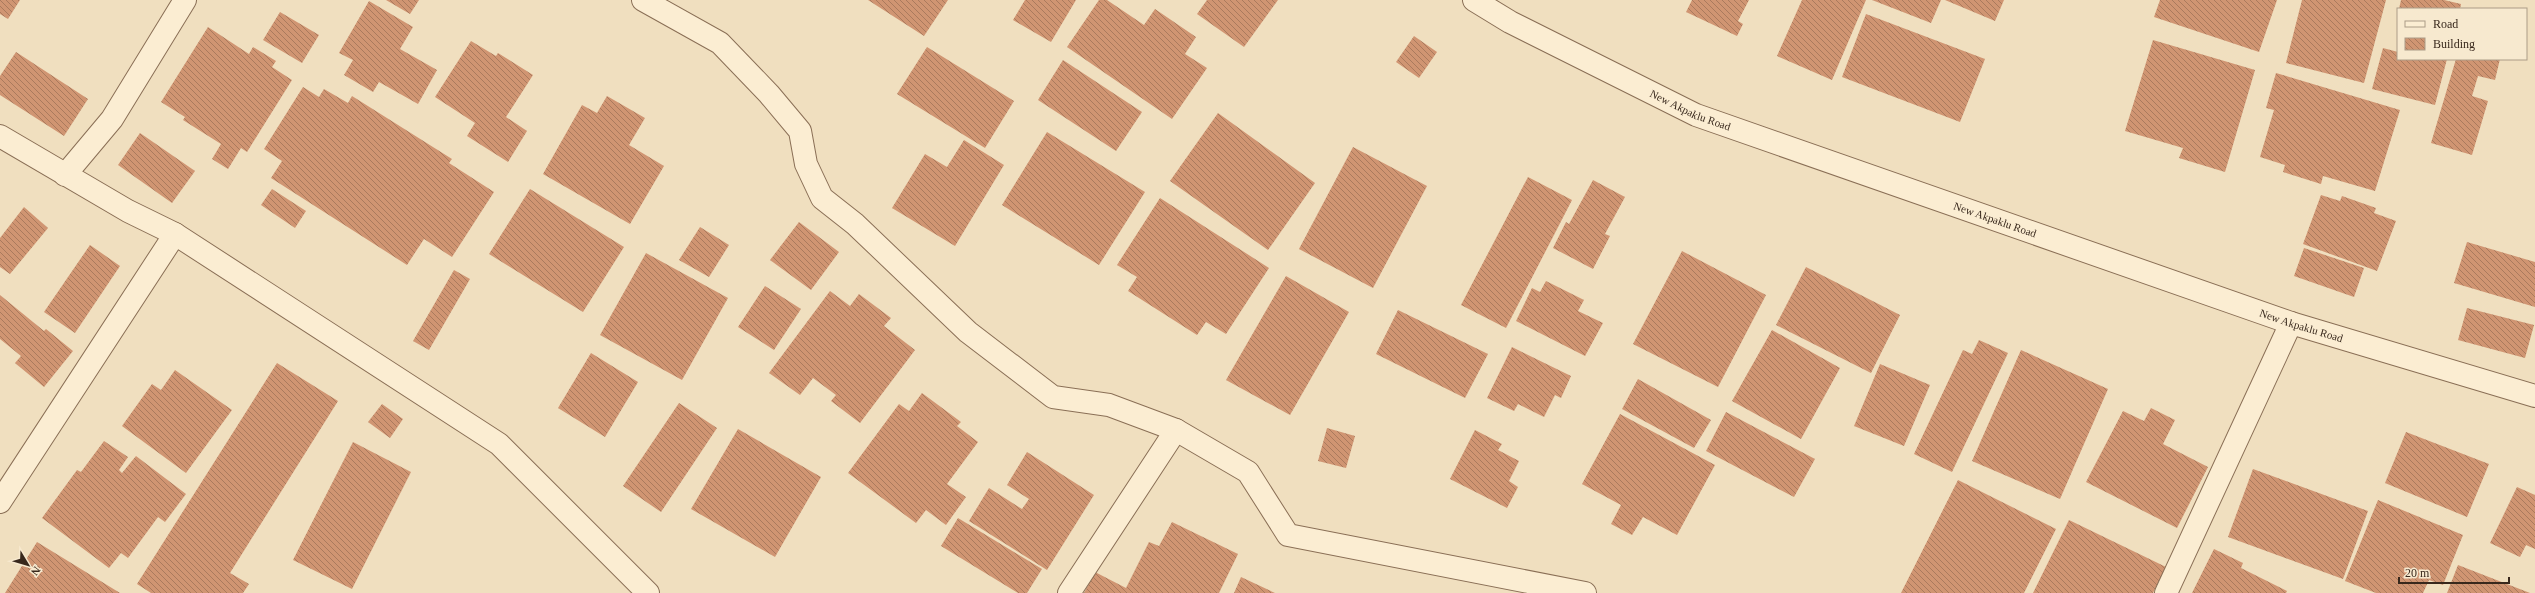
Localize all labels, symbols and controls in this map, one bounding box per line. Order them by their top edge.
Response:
legend [2397,8,2527,60]
text: Road [2433,17,2458,31]
text: Building [2433,37,2475,51]
street label: New Akpaklu Road [1648,87,1733,133]
street label: New Akpaklu Road [1952,200,2039,240]
street label: New Akpaklu Road [2258,306,2345,344]
north arrow [8,545,48,585]
scale bar [2399,559,2509,585]
text: N [29,564,43,578]
text: 20 m [2405,566,2430,580]

